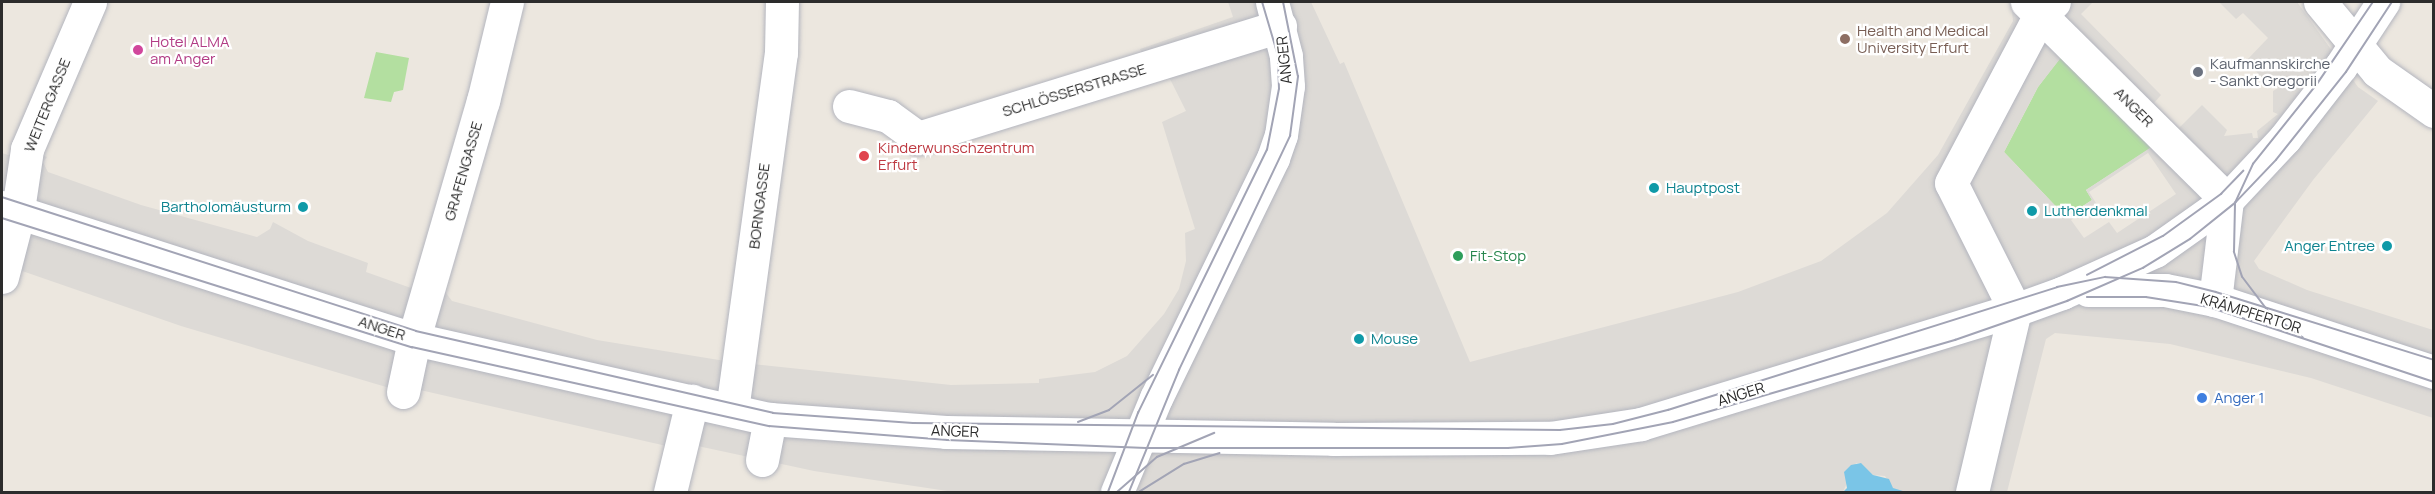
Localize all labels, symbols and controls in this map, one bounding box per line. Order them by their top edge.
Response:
place label: Health and Medical University Erfurt [1857,21,1989,56]
place label: Hotel ALMA am Anger [150,32,229,67]
marker: Health and Medical University Erfurt [1838,32,1852,46]
street label: ANGER [1273,35,1295,85]
marker: Hotel ALMA am Anger [131,43,145,57]
place label: Kaufmannskirche - Sankt Gregorii [2210,54,2330,89]
street label: WEITERGASSE [20,55,74,155]
street label: SCHLÖSSERSTRASSE [1000,60,1148,120]
marker: Kaufmannskirche - Sankt Gregorii [2191,65,2205,79]
street label: ANGER [2111,84,2157,130]
street label: GRAFENGASSE [440,119,486,223]
place label: Kinderwunschzentrum Erfurt [878,138,1035,173]
marker: Kinderwunschzentrum Erfurt [855,147,873,165]
street label: BORNGASSE [745,162,773,250]
place label: Hauptpost [1666,179,1740,197]
marker: Hauptpost [1647,181,1661,195]
place label: Bartholomäusturm [161,198,291,216]
marker: Bartholomäusturm [296,200,310,214]
place label: Lutherdenkmal [2044,202,2148,220]
marker: Lutherdenkmal [2025,204,2039,218]
place label: Anger Entree [2284,237,2375,255]
marker: Anger Entree [2380,239,2394,253]
place label: Fit-Stop [1470,247,1526,265]
marker: Fit-Stop [1451,249,1465,263]
street label: KRÄMPFERTOR [2198,289,2304,337]
street label: ANGER [356,312,408,344]
place label: Mouse [1371,330,1418,348]
marker: Mouse [1352,332,1366,346]
street label: ANGER [1715,378,1767,410]
place label: Anger 1 [2214,389,2264,407]
marker: Anger 1 [2195,391,2209,405]
street label: ANGER [931,421,979,441]

